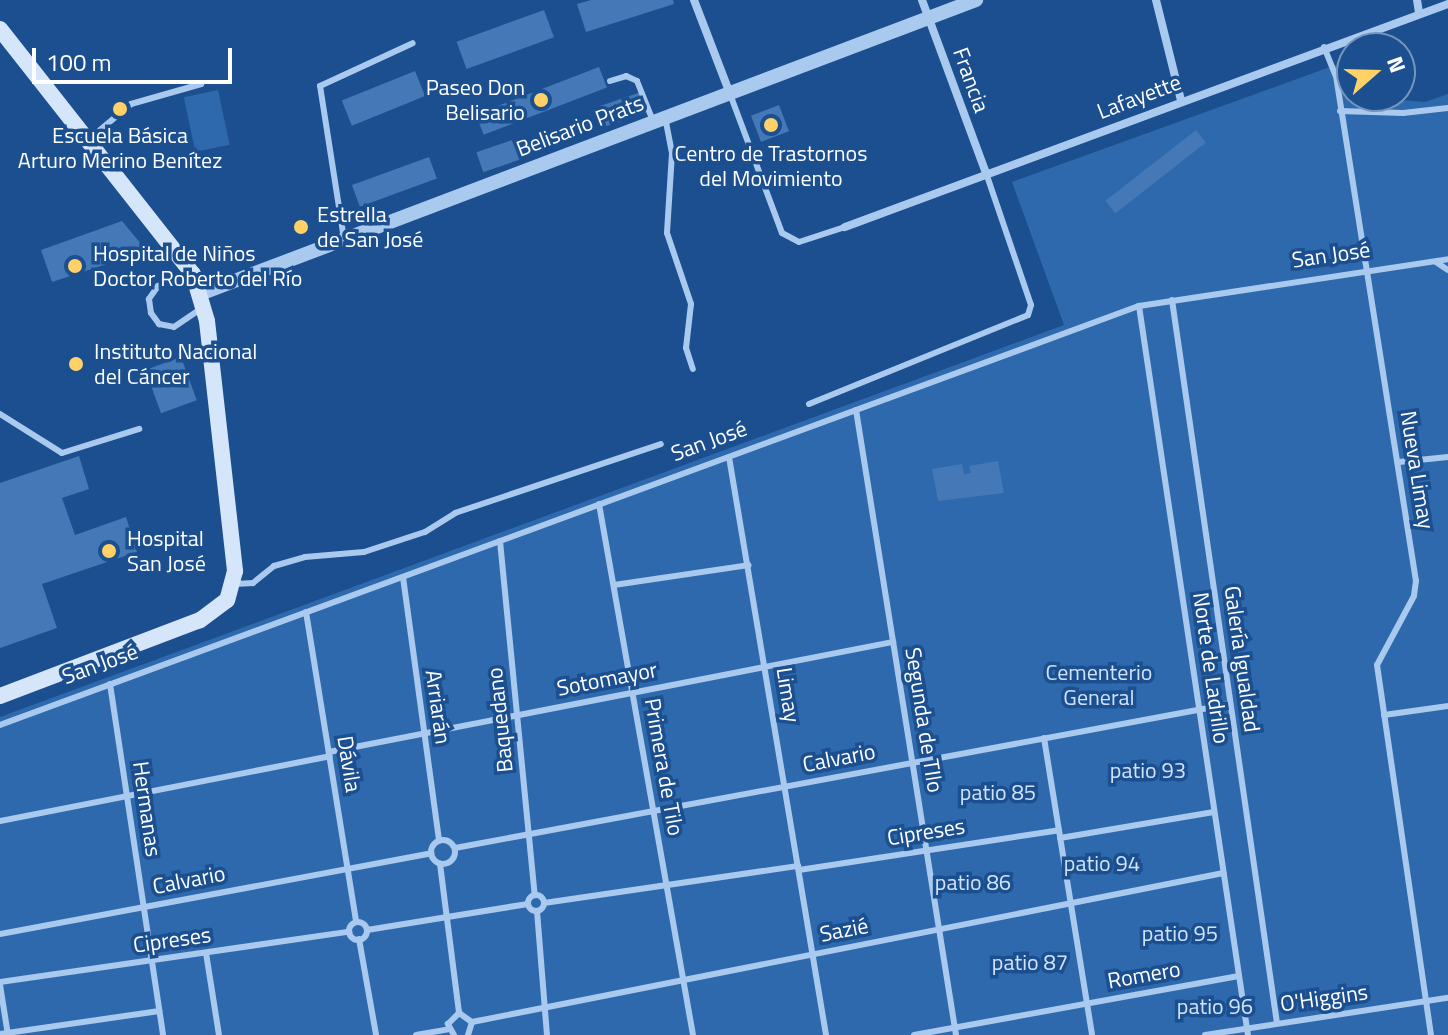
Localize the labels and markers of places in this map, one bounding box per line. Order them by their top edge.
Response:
place label: Paseo Don Belisario [426,74,525,126]
marker: Paseo Don Belisario [532,91,550,109]
marker: Escuela Básica Arturo Merino Benítez [111,100,129,118]
marker: Centro de Trastornos del Movimiento [760,114,782,136]
place label: Escuela Básica Arturo Merino Benítez [18,122,222,174]
place label: Centro de Trastornos del Movimiento [675,140,867,192]
place label: Estrella de San José [317,201,423,252]
marker: Estrella de San José [292,218,310,236]
place label: Hospital de Niños Doctor Roberto del Río [93,240,302,292]
marker: Hospital de Niños Doctor Roberto del Río [64,255,86,277]
place label: Instituto Nacional del Cáncer [94,338,257,390]
marker: Instituto Nacional del Cáncer [65,353,87,375]
place label: Hospital San José [127,525,206,576]
marker: Hospital San José [98,540,120,562]

